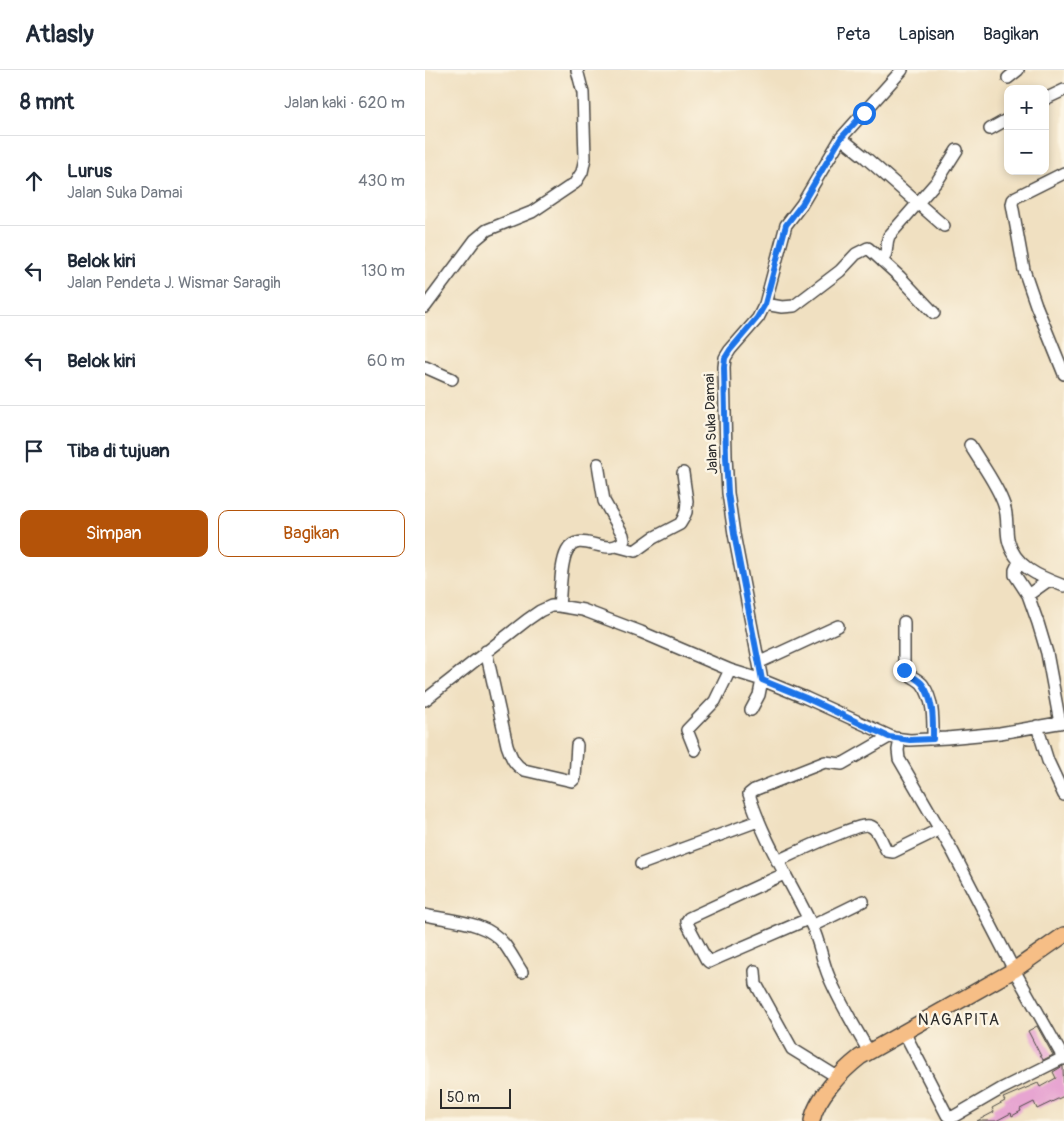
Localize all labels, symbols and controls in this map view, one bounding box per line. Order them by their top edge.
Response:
text: Atlasly [25,20,94,49]
text: Peta [836,23,870,46]
text: Lapisan [898,23,955,46]
text: Bagikan [983,23,1039,46]
map controls [1004,85,1049,175]
button: + [1004,85,1049,130]
text: 8 mnt [20,89,74,116]
text: Jalan kaki · 620 m [284,93,405,113]
route start [853,102,876,125]
button: − [1004,130,1049,175]
text: Lurus [67,159,112,183]
icon: ahead [20,167,48,195]
text: 430 m [358,171,405,191]
text: Jalan Suka Damai [67,183,182,203]
text: Belok kiri [67,249,135,273]
icon: left [20,257,48,285]
text: 130 m [361,261,405,281]
text: Jalan Pendeta J. Wismar Saragih [67,273,281,293]
icon: left [20,347,48,375]
text: Belok kiri [67,349,135,373]
text: 60 m [367,351,405,371]
street label: Jalan Suka Damai [701,373,721,475]
icon: arrive [20,437,48,465]
text: Tiba di tujuan [67,439,170,463]
button: Simpan [20,510,208,557]
button: Bagikan [218,510,405,557]
route end [893,659,916,682]
district label: NAGAPITA [918,1010,1000,1030]
scale bar [440,1086,511,1109]
text: 50 m [447,1089,480,1106]

